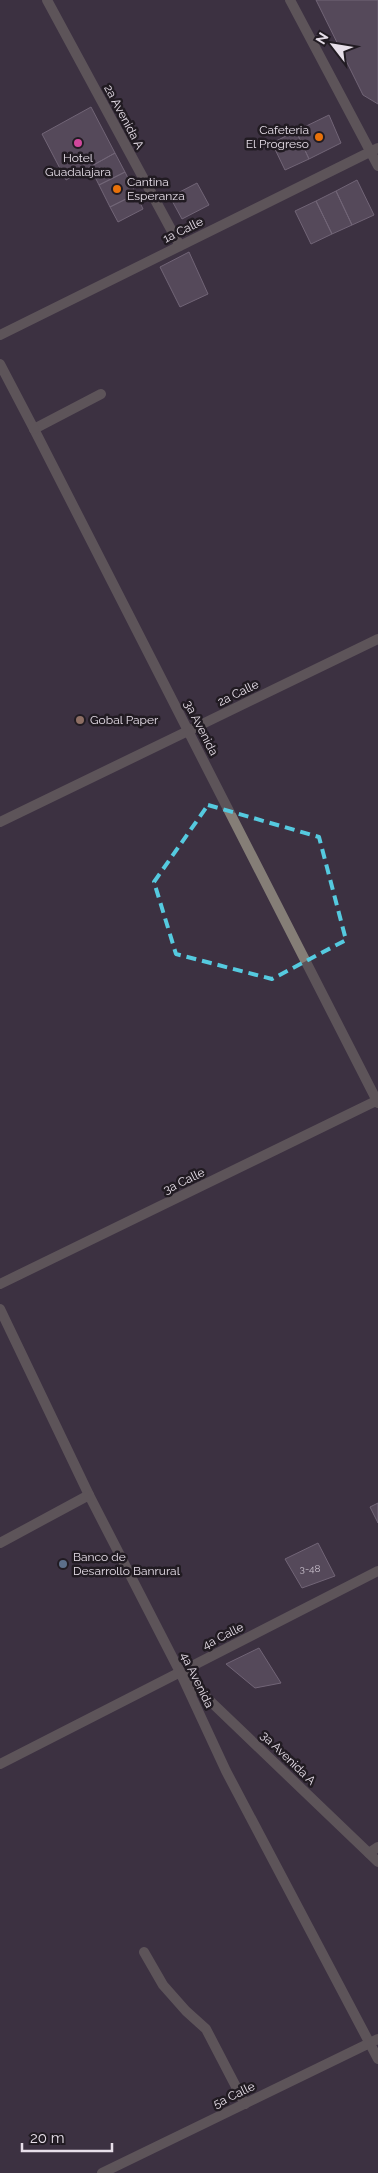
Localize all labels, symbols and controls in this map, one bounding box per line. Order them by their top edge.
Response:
north arrow [308,20,358,70]
text: N [312,30,331,47]
street label: 2a Avenida A [101,82,147,152]
place label: Cafeteria El Progreso [246,123,309,151]
marker: Cafeteria El Progreso [313,131,325,143]
marker: Hotel Guadalajara [72,137,84,149]
place label: Hotel Guadalajara [45,151,111,179]
place label: Cantina Esperanza [127,175,185,203]
marker: Cantina Esperanza [111,183,123,195]
street label: 1a Calle [161,214,205,246]
street label: 2a Calle [215,677,261,709]
street label: 3a Avenida [181,698,221,758]
place label: Gobal Paper [90,713,159,727]
marker: Gobal Paper [74,714,86,726]
street label: 3a Calle [161,1165,207,1197]
place label: Banco de Desarrollo Banrural [73,1550,181,1578]
marker: Banco de Desarrollo Banrural [57,1558,69,1570]
house number: 3-48 [300,1563,321,1574]
street label: 4a Calle [200,1620,246,1652]
street label: 4a Avenida [177,1650,217,1710]
street label: 3a Avenida A [258,1728,318,1788]
street label: 5a Calle [211,2079,257,2111]
scale bar [22,2120,112,2152]
text: 20 m [30,2129,65,2147]

